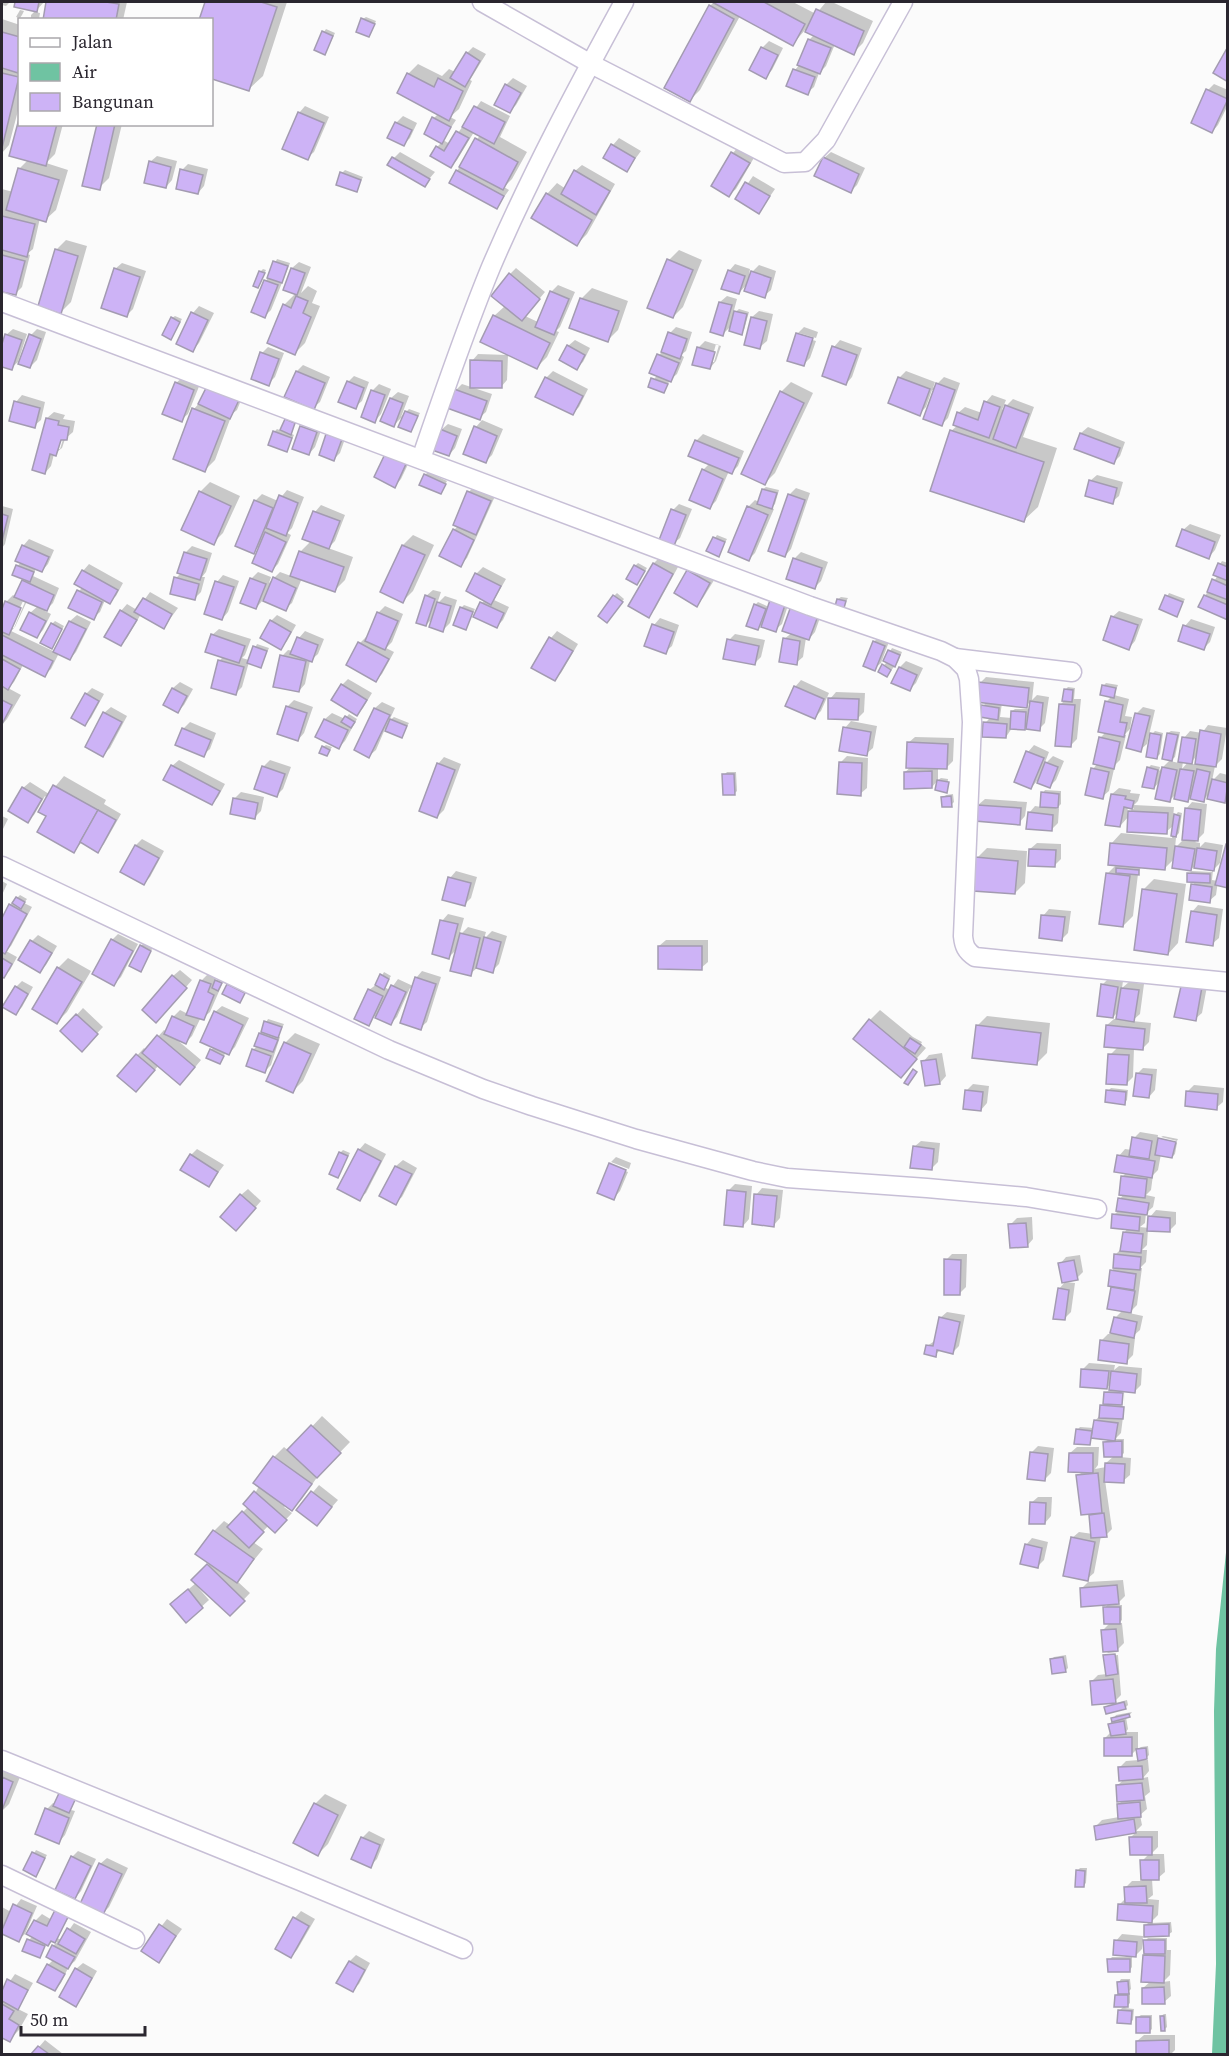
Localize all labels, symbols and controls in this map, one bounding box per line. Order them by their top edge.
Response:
legend [18,18,213,126]
text: Jalan [71,29,113,54]
text: Air [72,59,97,84]
text: Bangunan [72,89,154,114]
scale bar [21,1999,146,2037]
text: 50 m [30,2007,68,2032]

